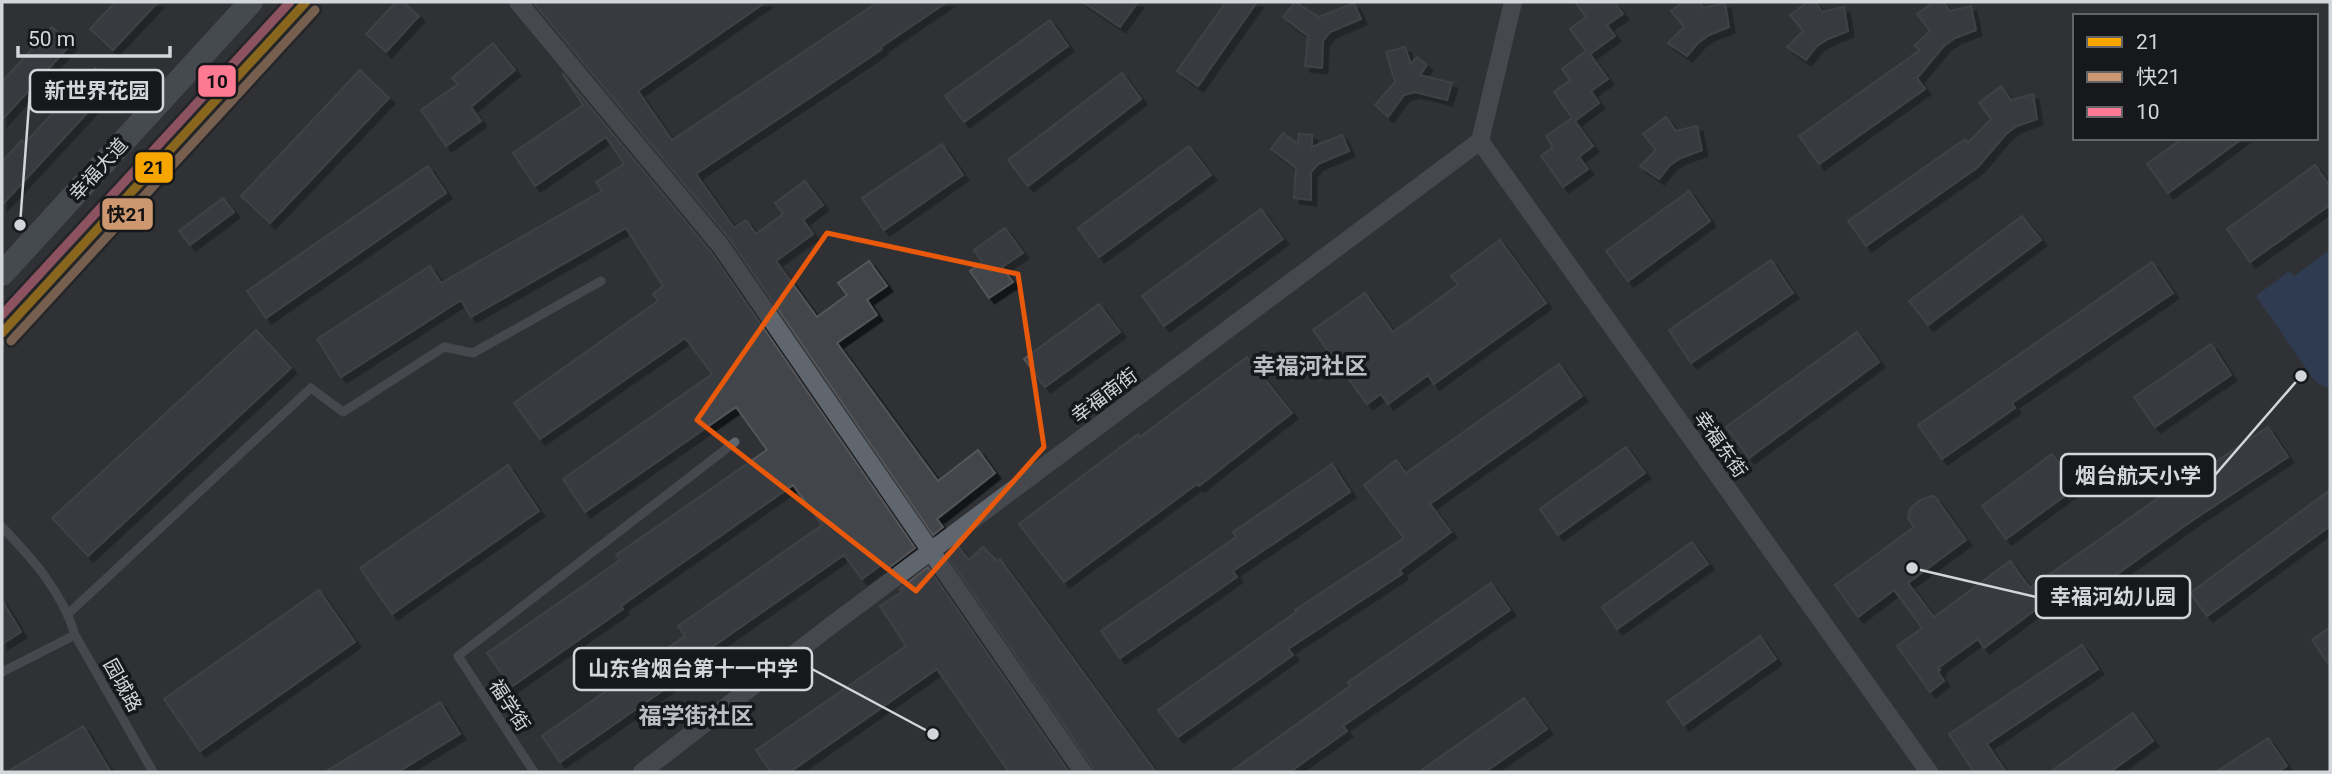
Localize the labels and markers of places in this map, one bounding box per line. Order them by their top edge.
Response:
callout: 新世界花园 [30,70,163,112]
callout: 烟台航天小学 [2061,454,2215,496]
callout: 幸福河幼儿园 [2036,576,2190,618]
callout: 山东省烟台第十一中学 [574,648,812,690]

